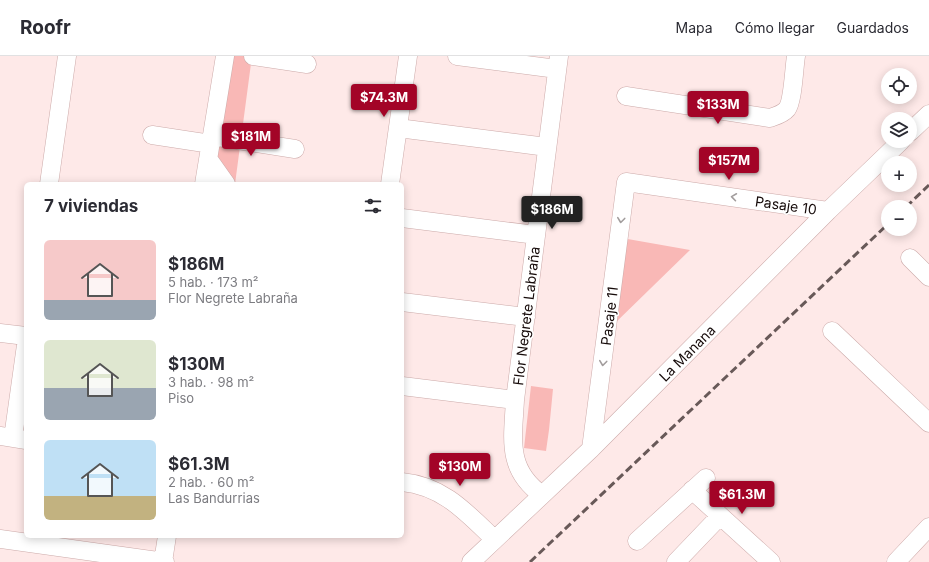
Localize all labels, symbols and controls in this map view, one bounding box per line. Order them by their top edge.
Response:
text: Roofr [20,16,71,39]
text: Mapa [676,19,713,36]
text: Cómo llegar [735,19,815,36]
text: Guardados [837,19,909,36]
map controls [881,68,917,236]
button: locate [881,68,917,104]
pin: $74.3M [351,84,417,118]
text: $74.3M [360,89,408,105]
pin: $133M [690,91,746,125]
text: $133M [696,96,740,112]
button: layers [881,112,917,148]
pin: $181M [223,123,279,157]
text: $181M [231,128,271,144]
pin: $157M [701,147,757,181]
text: $157M [708,152,750,168]
button: + [881,156,917,192]
street label: Pasaje 10 [754,192,818,218]
one-way arrow [731,193,737,202]
icon: filters [362,195,384,217]
text: 7 viviendas [44,196,138,216]
pin: $186M [524,196,580,230]
button: − [881,200,917,236]
text: $186M [530,201,574,217]
one-way arrow [617,217,626,223]
street label: Flor Negrete Labraña [509,246,543,386]
text: $186M [168,254,224,274]
icon: home [76,256,124,304]
text: 5 hab. · 173 m² [168,274,259,290]
street label: Pasaje 11 [597,286,621,346]
text: Flor Negrete Labraña [168,290,298,306]
street label: La Manana [655,321,719,385]
text: $130M [168,354,225,374]
icon: home [76,356,124,404]
one-way arrow [599,360,608,366]
text: 3 hab. · 98 m² [168,374,254,390]
text: Piso [168,390,194,406]
pin: $130M [432,453,488,487]
text: $61.3M [168,454,230,474]
icon: home [76,456,124,504]
text: $130M [438,458,482,474]
text: 2 hab. · 60 m² [168,474,254,490]
pin: $61.3M [709,481,775,515]
text: $61.3M [718,486,766,502]
text: Las Bandurrias [168,490,260,506]

